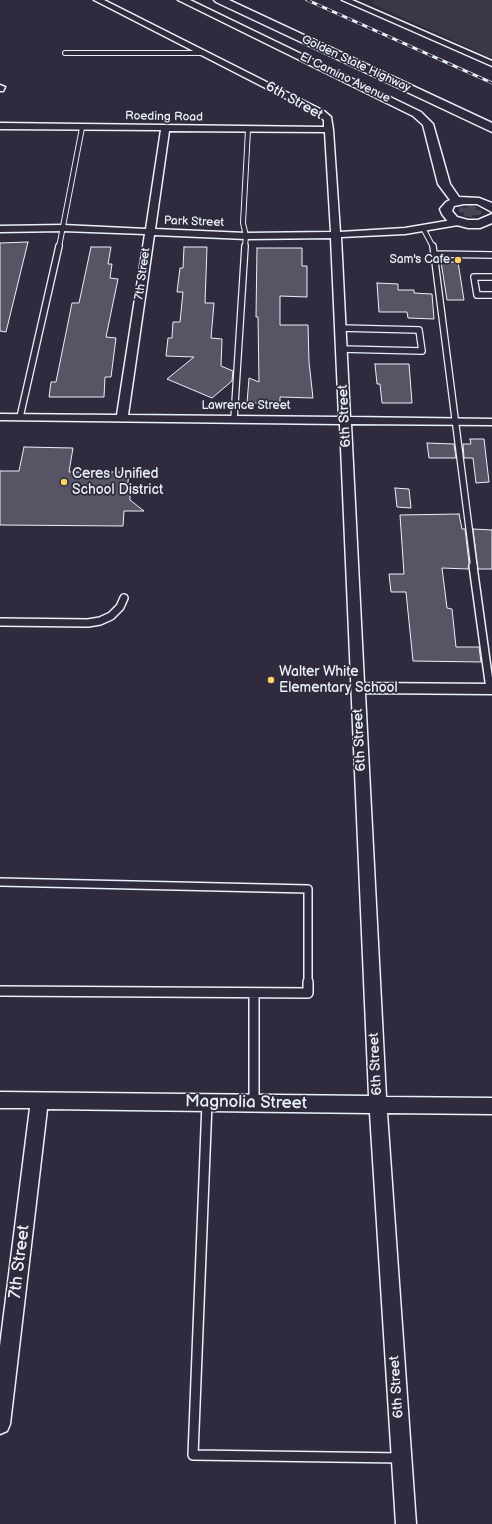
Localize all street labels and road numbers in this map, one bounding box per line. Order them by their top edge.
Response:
street label: Golden State Highway [299,32,413,96]
street label: El Camino Avenue [297,50,393,106]
street label: 6th Street [262,78,326,124]
street label: Roeding Road [125,109,203,125]
street label: Park Street [164,214,224,230]
street label: 7th Street [132,247,154,301]
street label: 6th Street [335,384,355,448]
street label: Lawrence Street [201,399,291,413]
street label: 6th Street [350,708,370,772]
street label: 6th Street [366,1032,386,1096]
street label: Magnolia Street [185,1092,307,1114]
street label: 7th Street [5,1224,35,1300]
street label: 6th Street [386,1355,408,1419]

